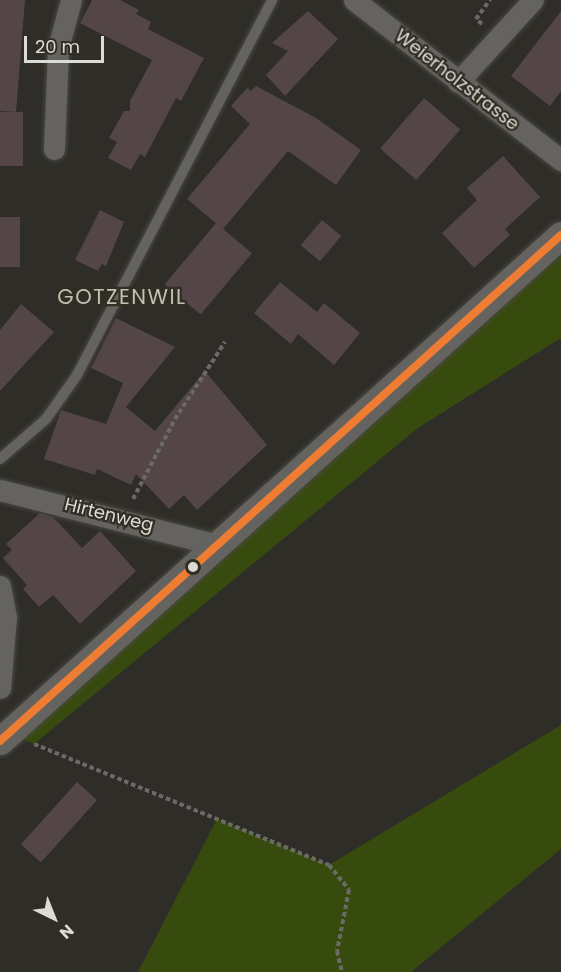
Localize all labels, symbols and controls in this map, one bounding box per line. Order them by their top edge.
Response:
scale bar [27,24,106,62]
street label: Weierholzstrasse [391,25,523,135]
text: 20 m [35,34,80,59]
district label: GOTZENWIL [57,284,187,310]
street label: Hirtenweg [62,494,156,536]
unlabelled marker [187,561,199,573]
north arrow [24,888,84,948]
text: N [54,919,79,944]

